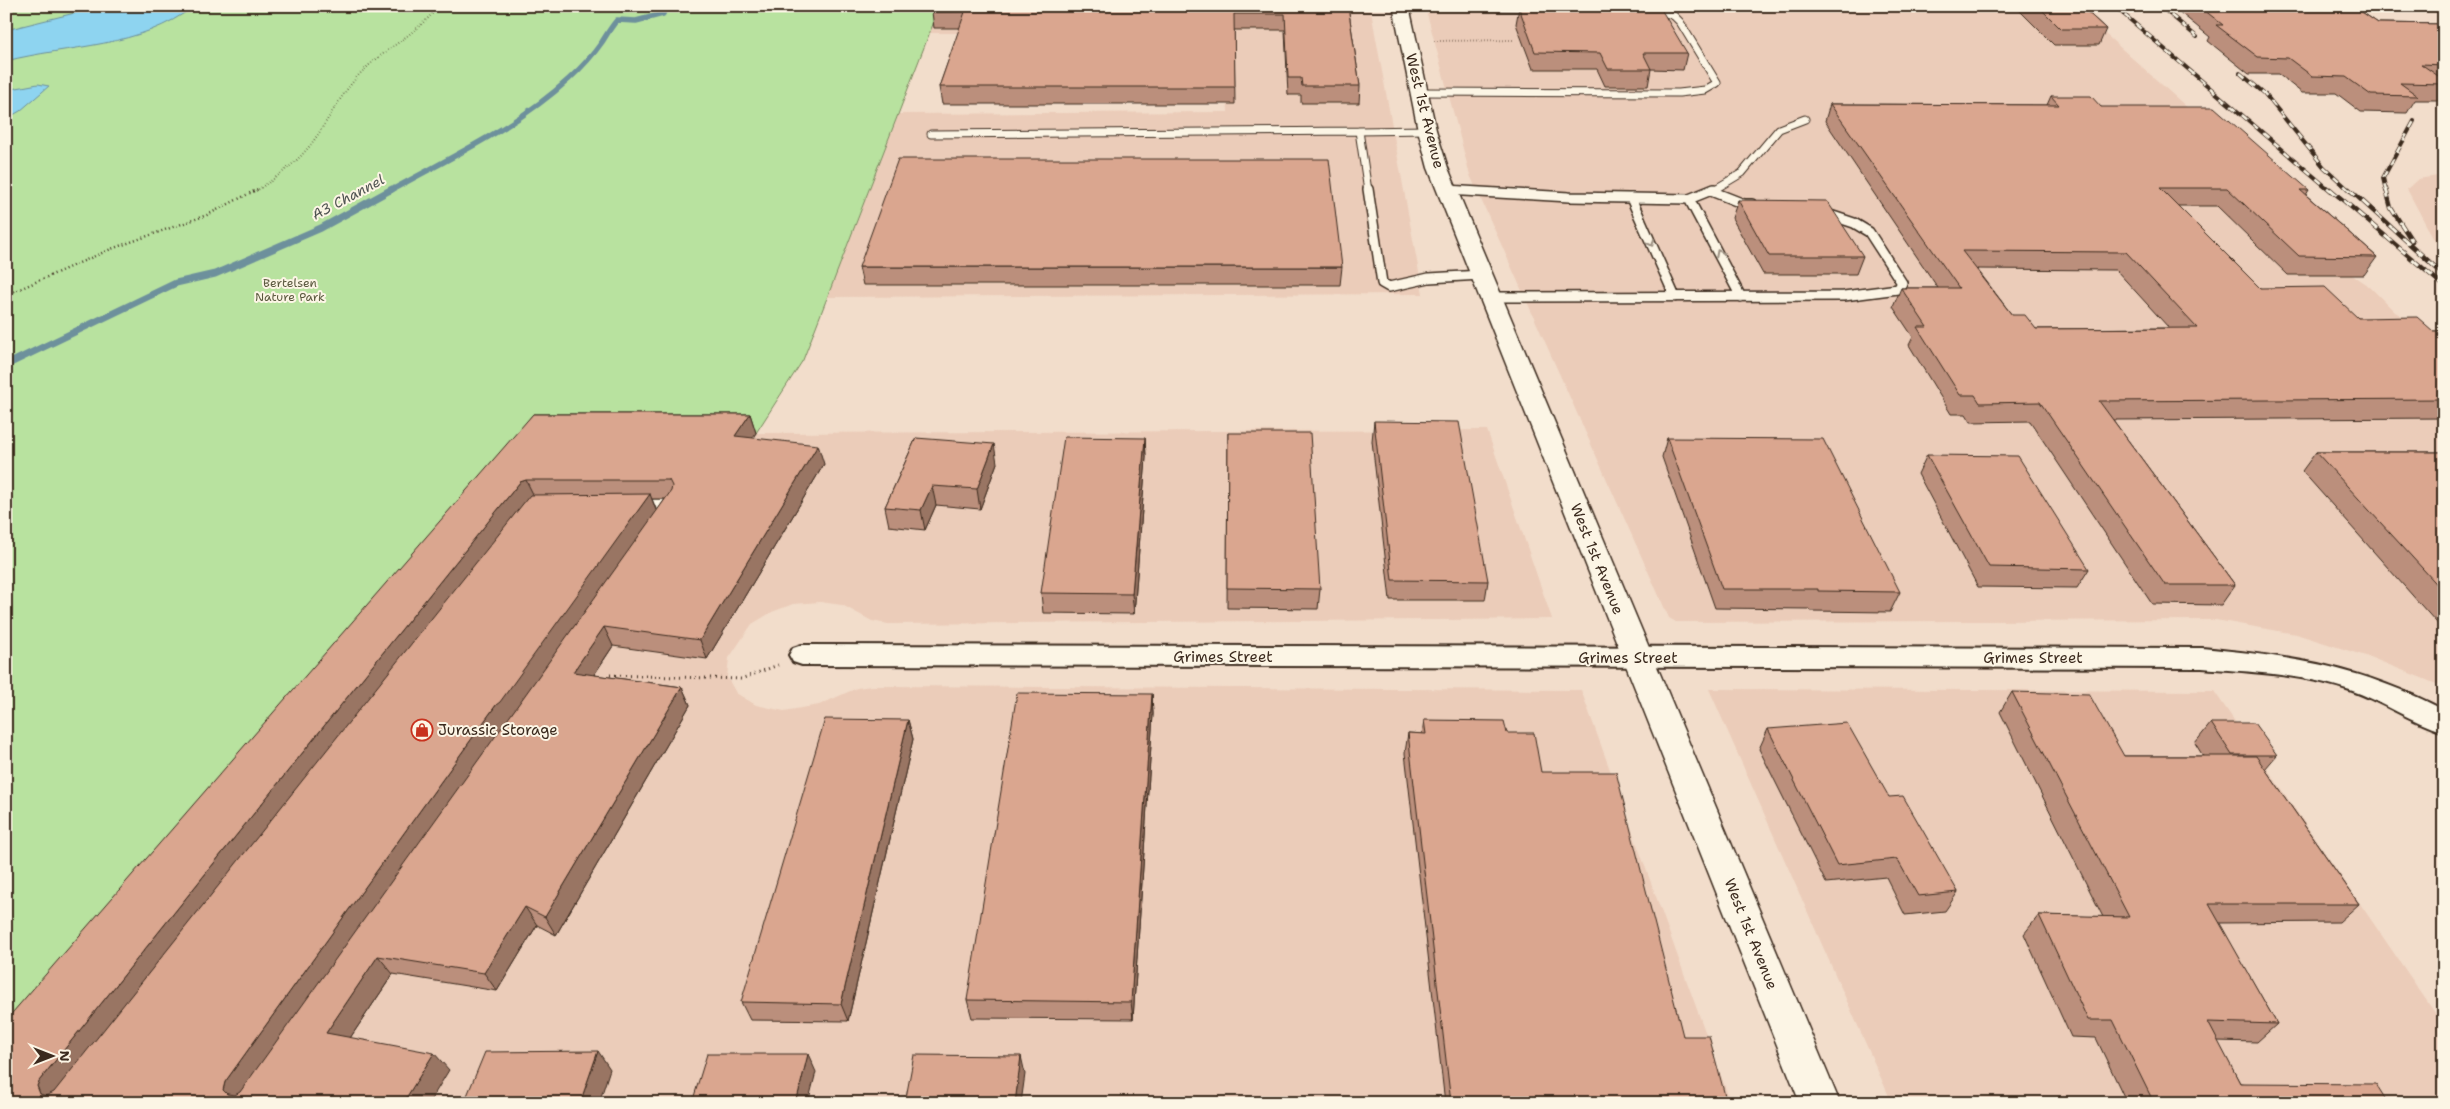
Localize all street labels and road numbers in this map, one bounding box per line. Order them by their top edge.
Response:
street label: West 1st Avenue [1401,51,1449,171]
street label: West 1st Avenue [1566,500,1628,618]
street label: Grimes Street [1173,647,1273,667]
street label: Grimes Street [1578,648,1678,668]
street label: Grimes Street [1983,648,2083,668]
street label: West 1st Avenue [1720,875,1782,993]

